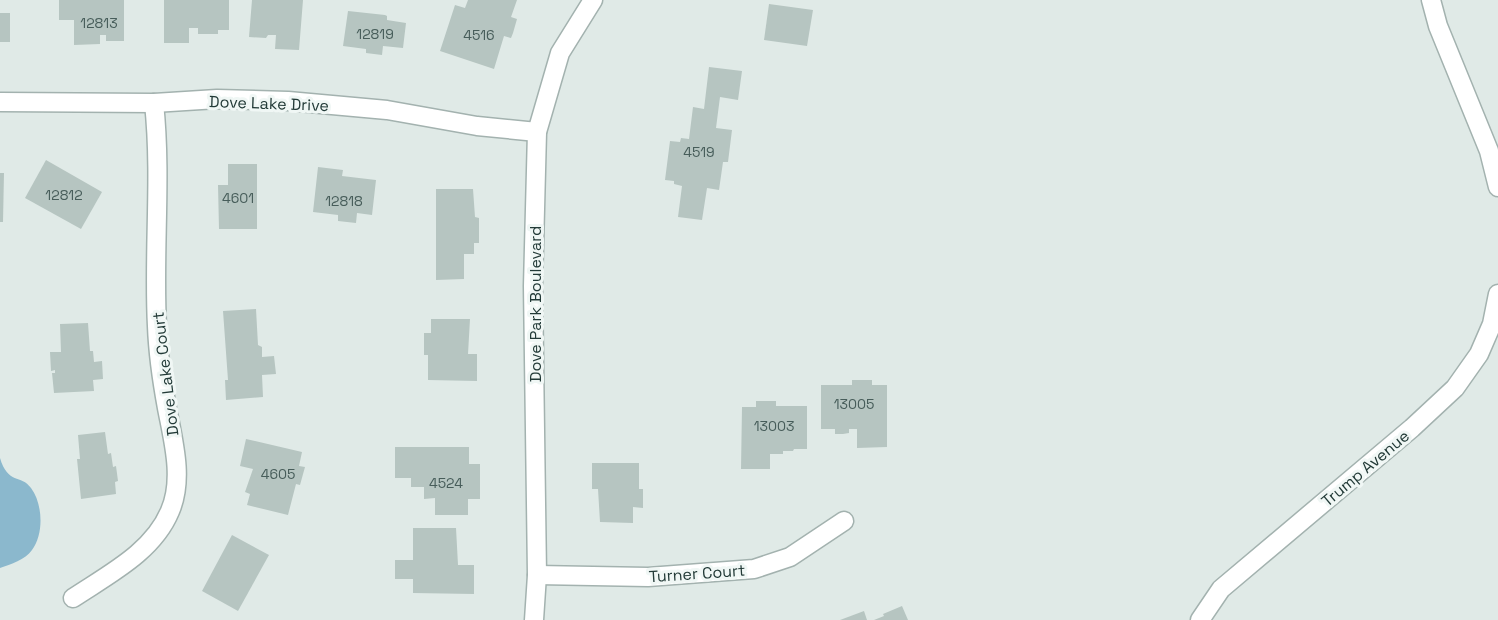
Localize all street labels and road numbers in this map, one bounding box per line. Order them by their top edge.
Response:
street label: Dove Lake Drive [209,91,329,116]
street label: Dove Park Boulevard [525,226,546,382]
street label: Dove Lake Court [147,311,184,437]
street label: Trump Avenue [1317,425,1414,511]
street label: Turner Court [648,560,746,587]

